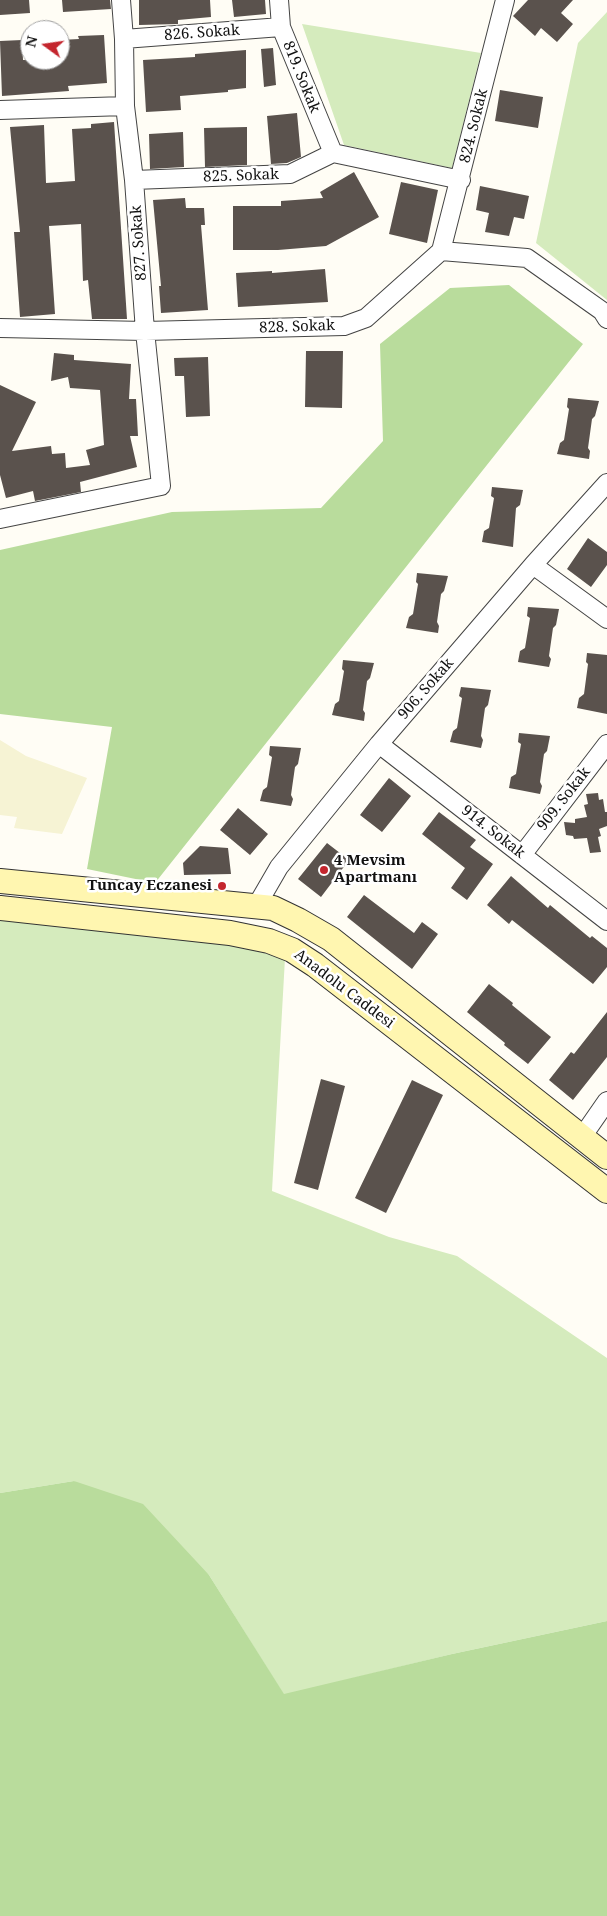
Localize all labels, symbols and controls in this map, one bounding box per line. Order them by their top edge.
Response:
north arrow [20,20,70,70]
street label: 826. Sokak [164,21,240,45]
text: N [20,34,41,49]
street label: 819. Sokak [278,39,324,115]
street label: 824. Sokak [456,87,492,165]
street label: 825. Sokak [203,166,279,186]
street label: 827. Sokak [127,205,151,281]
street label: 828. Sokak [259,317,335,337]
street label: 906. Sokak [394,655,458,723]
street label: 909. Sokak [534,764,594,834]
street label: 914. Sokak [458,802,528,862]
place label: 4 Mevsim Apartmanı [334,852,417,887]
marker: 4 Mevsim Apartmanı [318,864,330,876]
place label: Tuncay Eczanesi [87,877,212,895]
marker: Tuncay Eczanesi [216,880,228,892]
street label: Anadolu Caddesi [291,946,397,1032]

